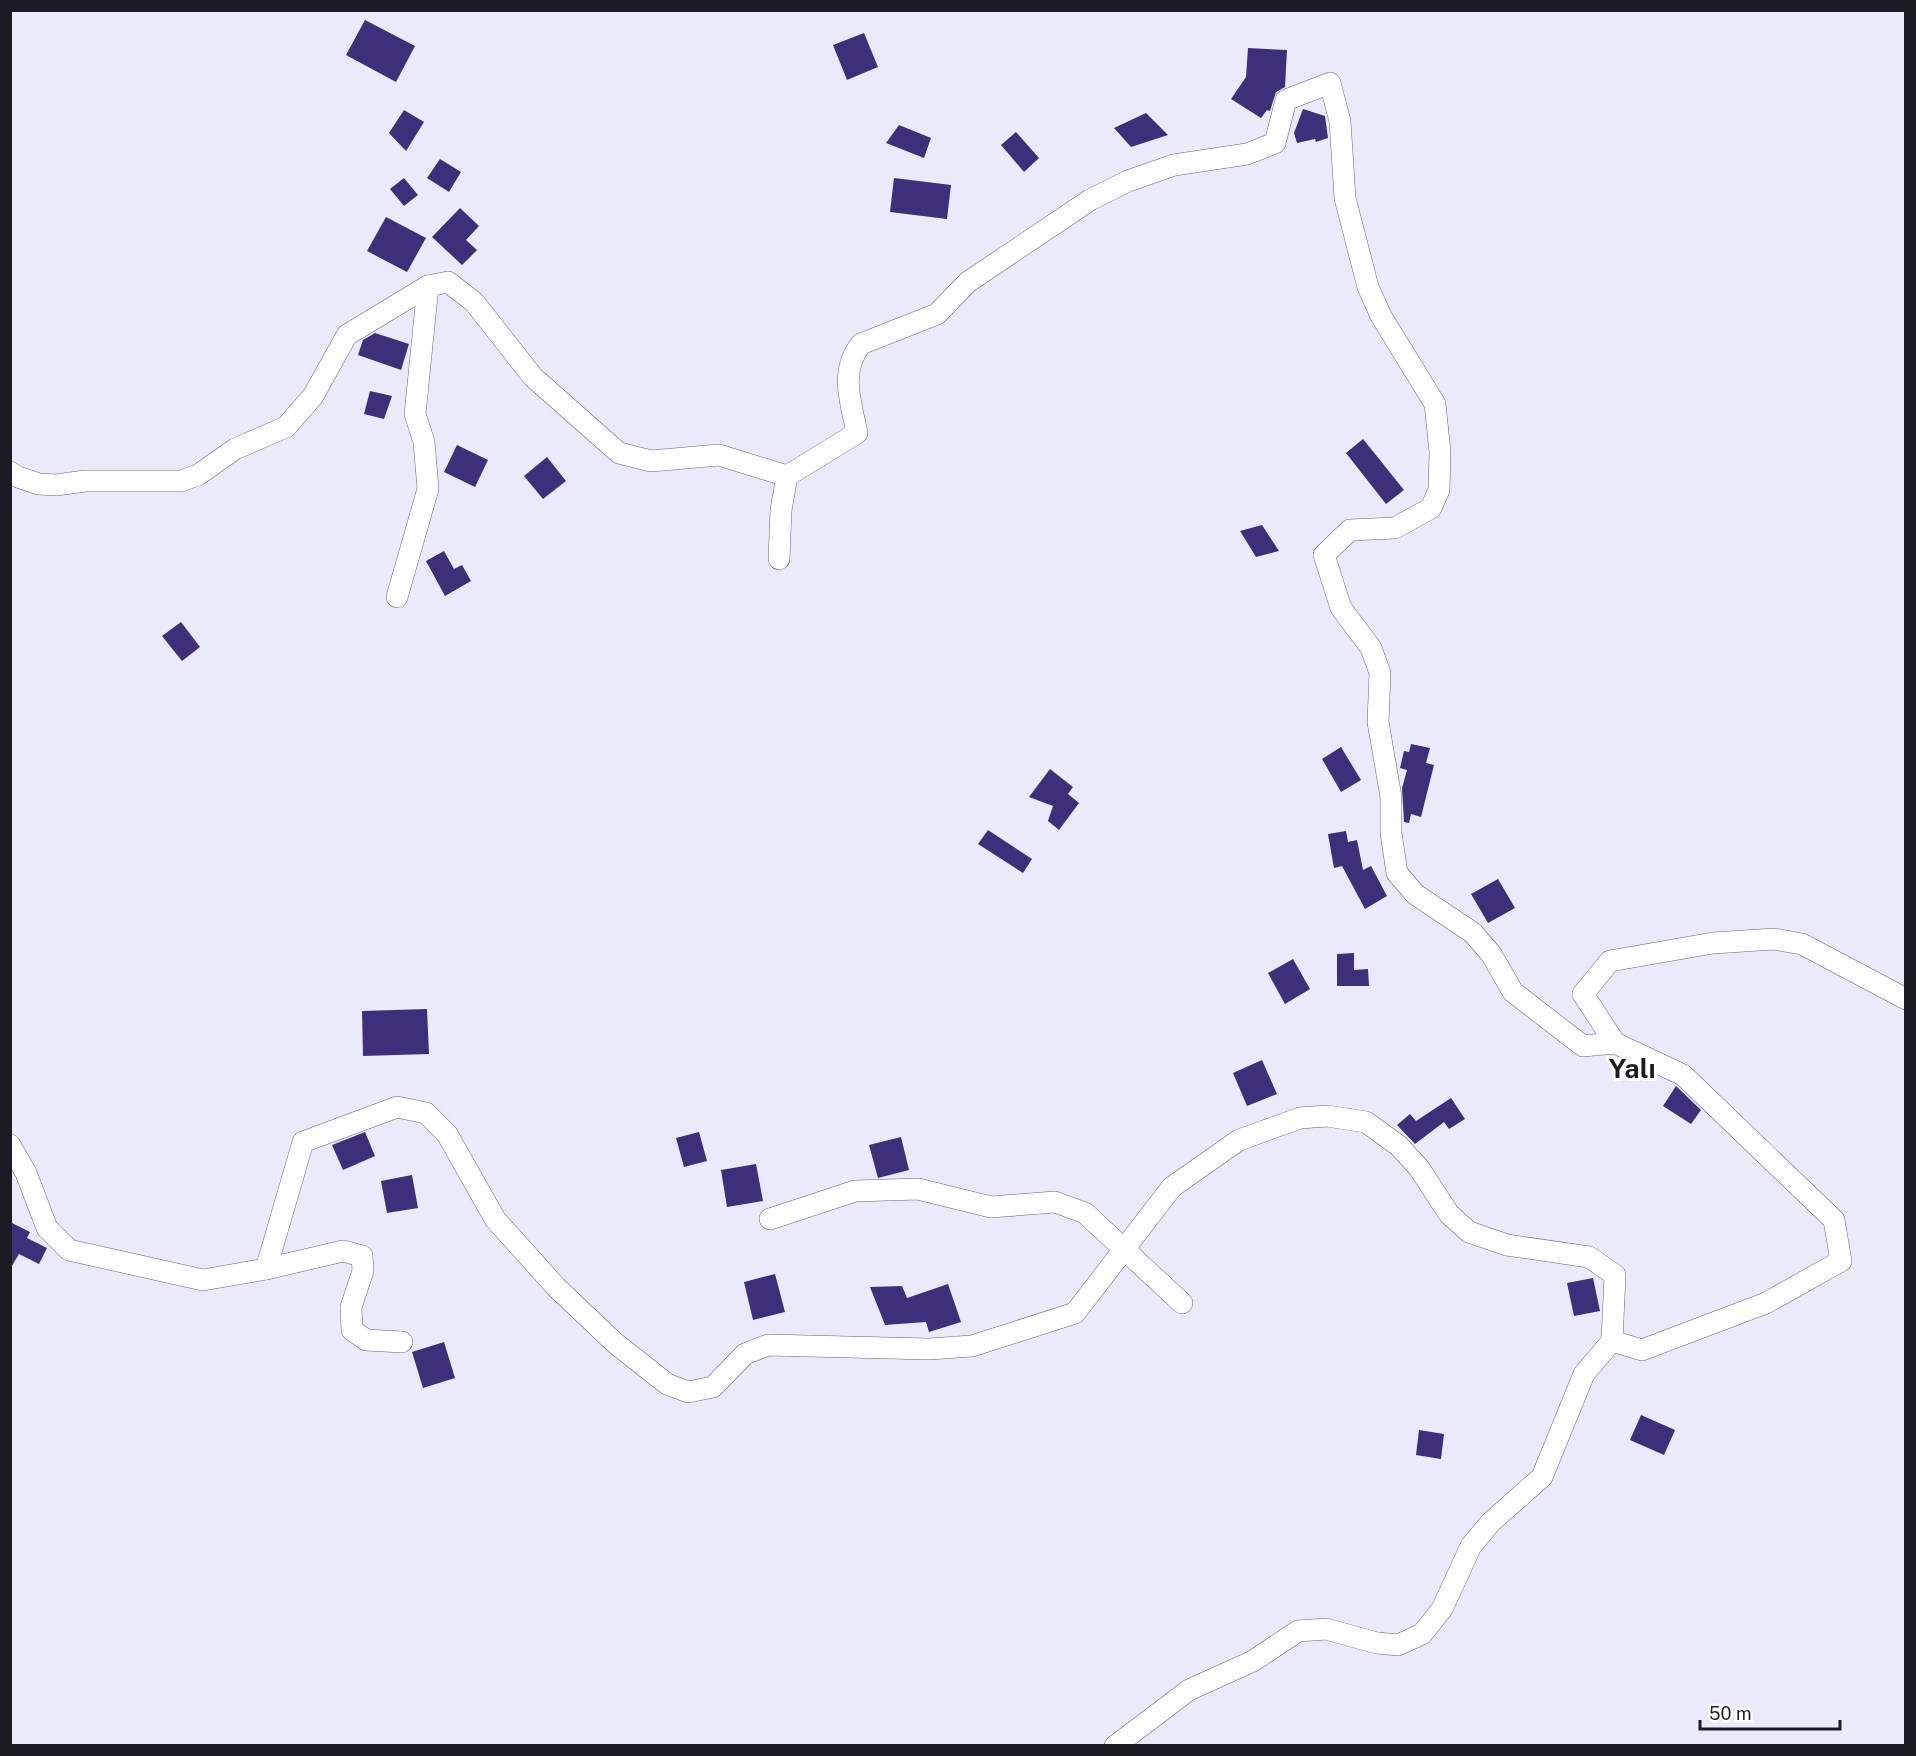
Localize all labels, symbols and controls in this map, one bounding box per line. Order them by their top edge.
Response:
district label: Yalı [1608,1052,1656,1084]
scale bar [1700,1693,1840,1731]
text: 50 m [1709,1703,1752,1724]

